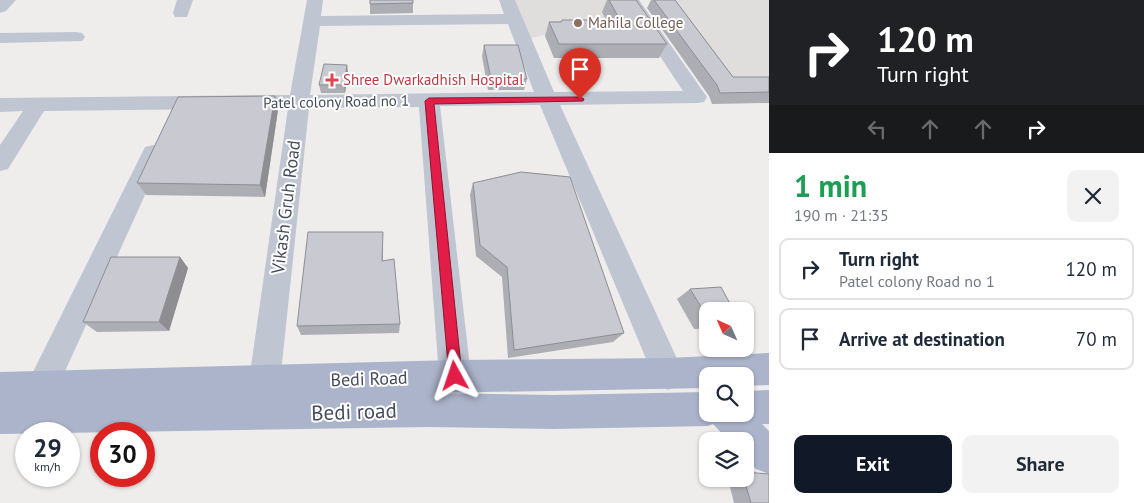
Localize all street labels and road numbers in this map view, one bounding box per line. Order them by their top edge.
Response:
street label: Patel colony Road no 1 [263,91,409,112]
street label: Vikash Gruh Road [266,139,305,276]
street label: Bedi Road [330,366,408,391]
street label: Bedi road [311,397,397,426]

